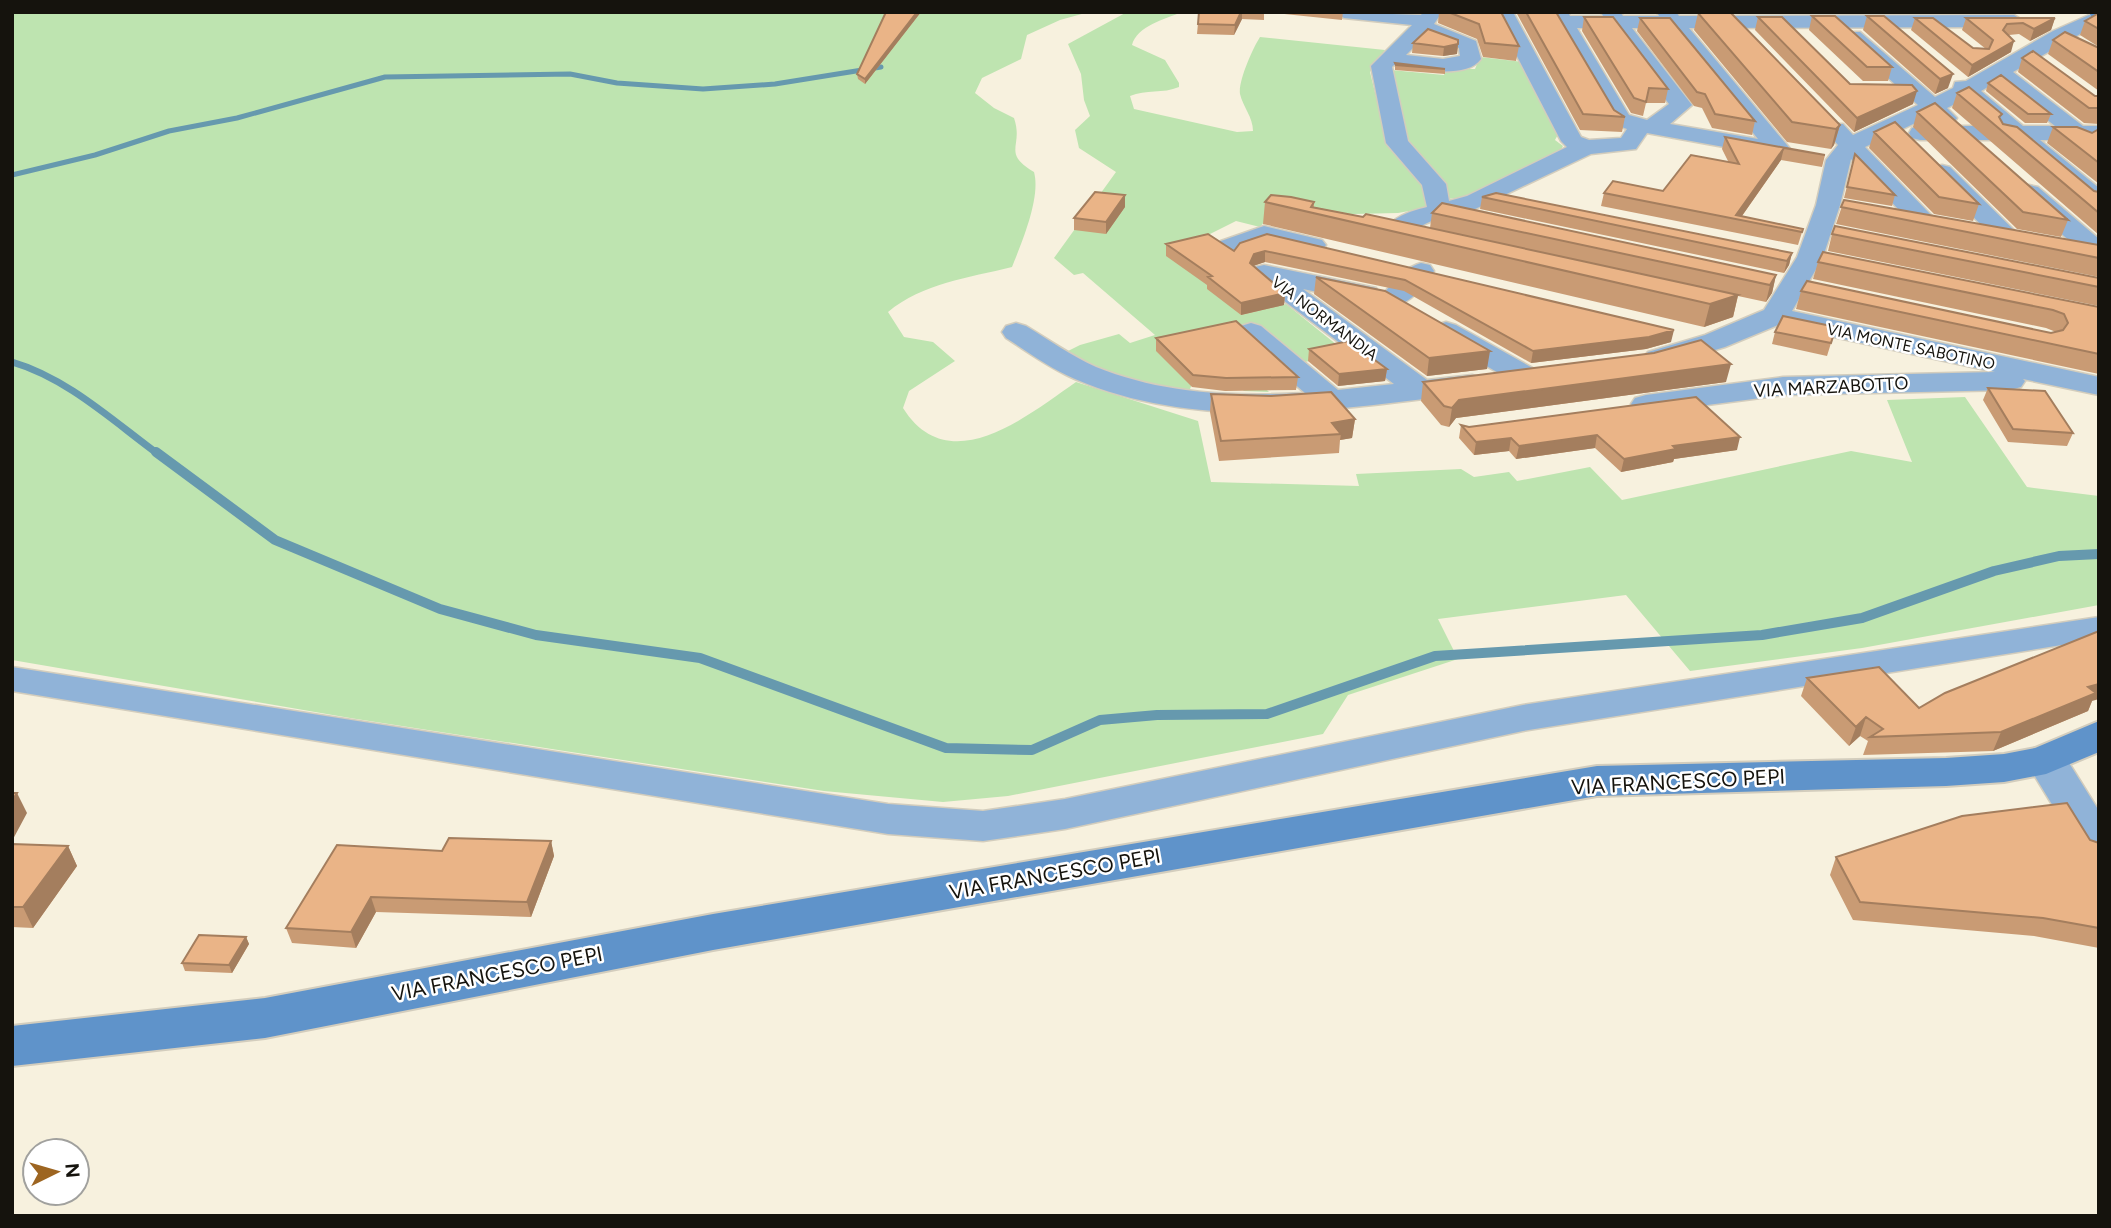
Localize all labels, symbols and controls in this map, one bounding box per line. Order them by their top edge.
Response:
street label: VIA NORMANDIA [1268,272,1382,365]
street label: VIA MONTE SABOTINO [1825,319,1997,374]
street label: VIA MARZABOTTO [1753,372,1909,402]
street label: VIA FRANCESCO PEPI [1570,763,1786,800]
street label: VIA FRANCESCO PEPI [947,843,1163,904]
street label: VIA FRANCESCO PEPI [389,941,604,1006]
north arrow [21,1137,91,1207]
text: N [60,1162,85,1179]

